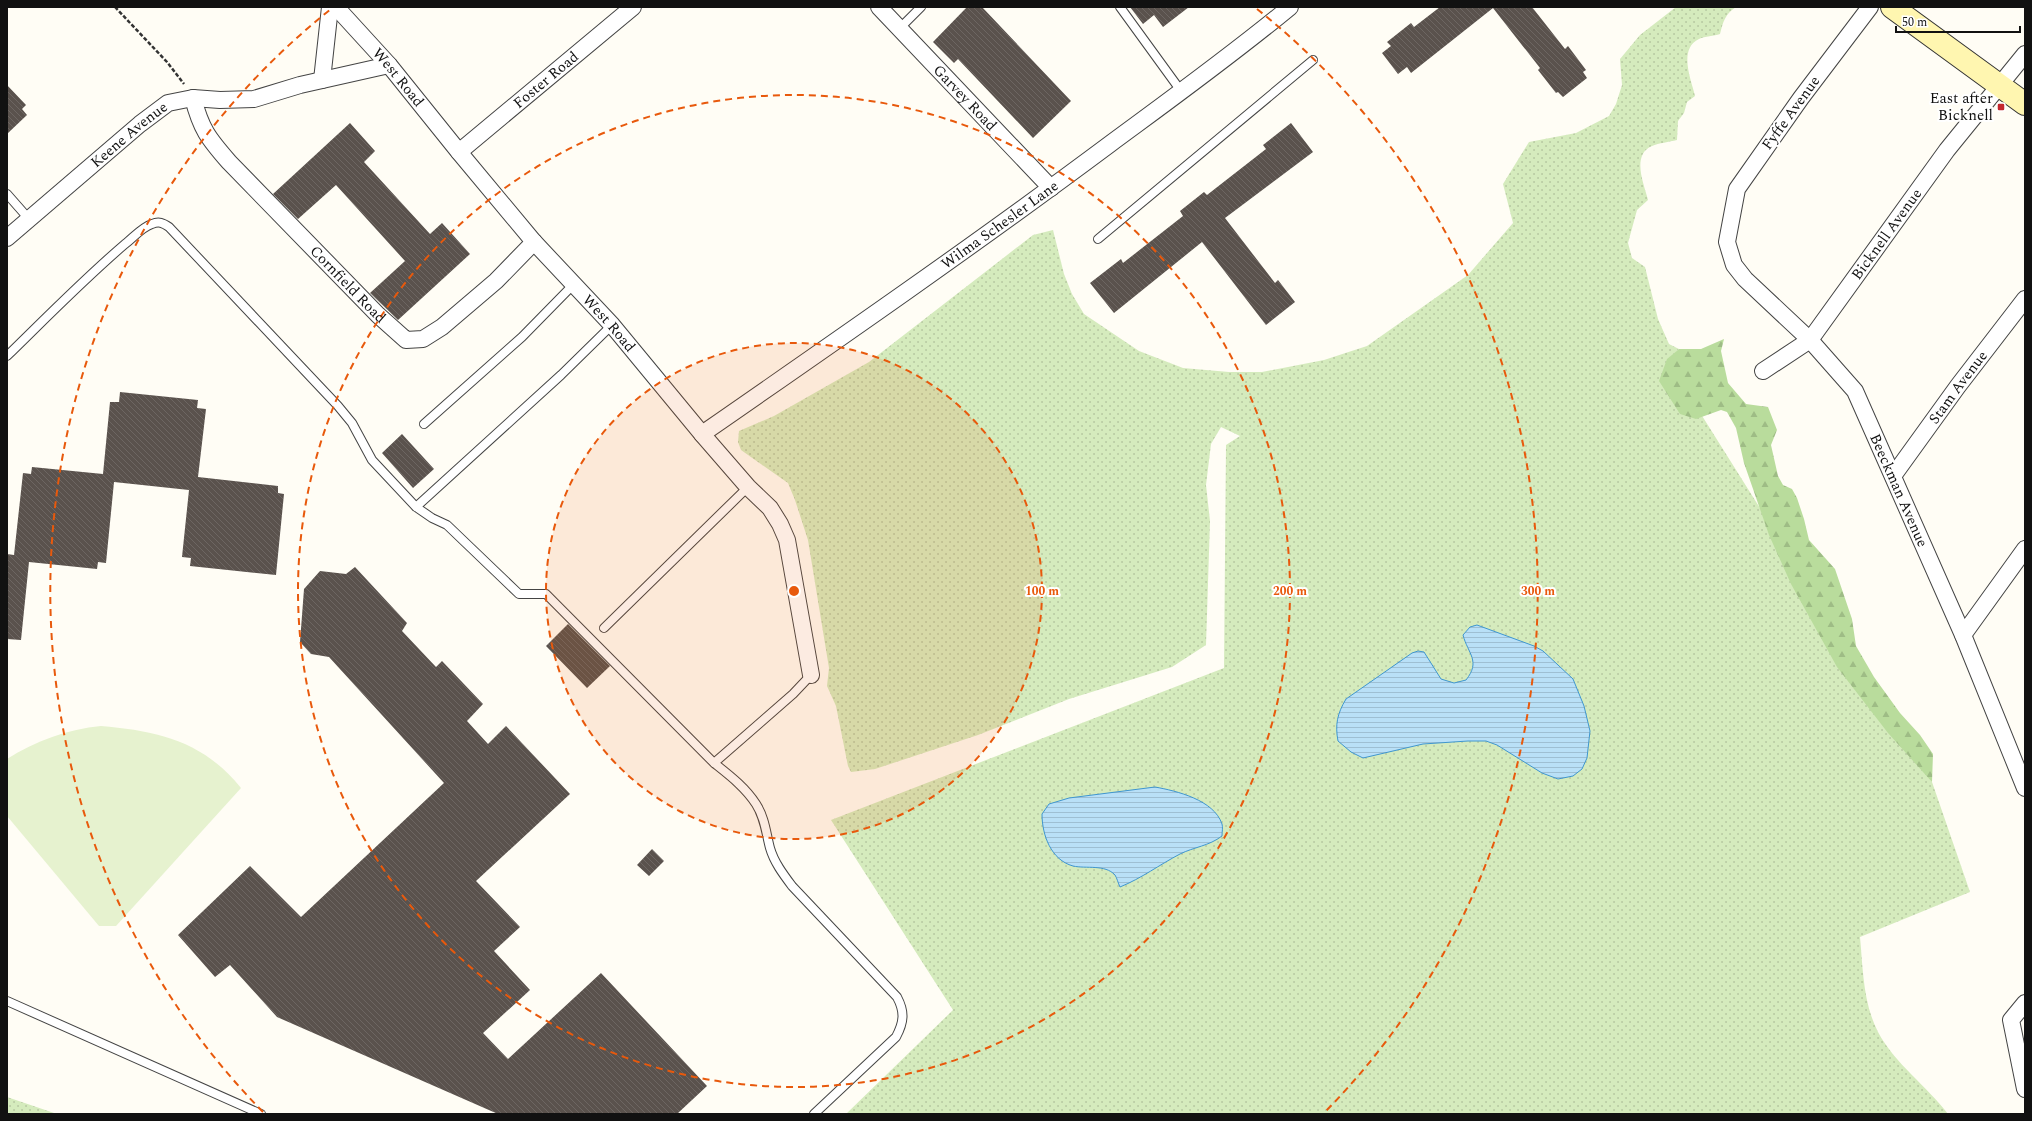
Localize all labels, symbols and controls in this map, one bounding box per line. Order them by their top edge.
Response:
scale bar [1896,8,2020,34]
text: 50 m [1902,13,1927,32]
street label: West Road [367,42,430,112]
street label: Foster Road [508,45,584,114]
street label: Garvey Road [928,59,1002,136]
street label: Fyffe Avenue [1756,71,1826,155]
place label: East after Bicknell [1930,87,1993,127]
street label: Keene Avenue [85,96,173,173]
marker: East after Bicknell [1996,102,2006,112]
street label: Wilma Schesler Lane [936,174,1063,275]
street label: Bicknell Avenue [1845,183,1927,285]
street label: Cornfield Road [304,240,391,329]
street label: West Road [577,289,641,357]
street label: Stam Avenue [1923,345,1993,429]
street label: Beeckman Avenue [1864,430,1934,551]
text: 100 m [1025,582,1059,601]
text: 200 m [1273,582,1307,601]
text: 300 m [1521,582,1555,601]
centre of rings [787,584,801,598]

